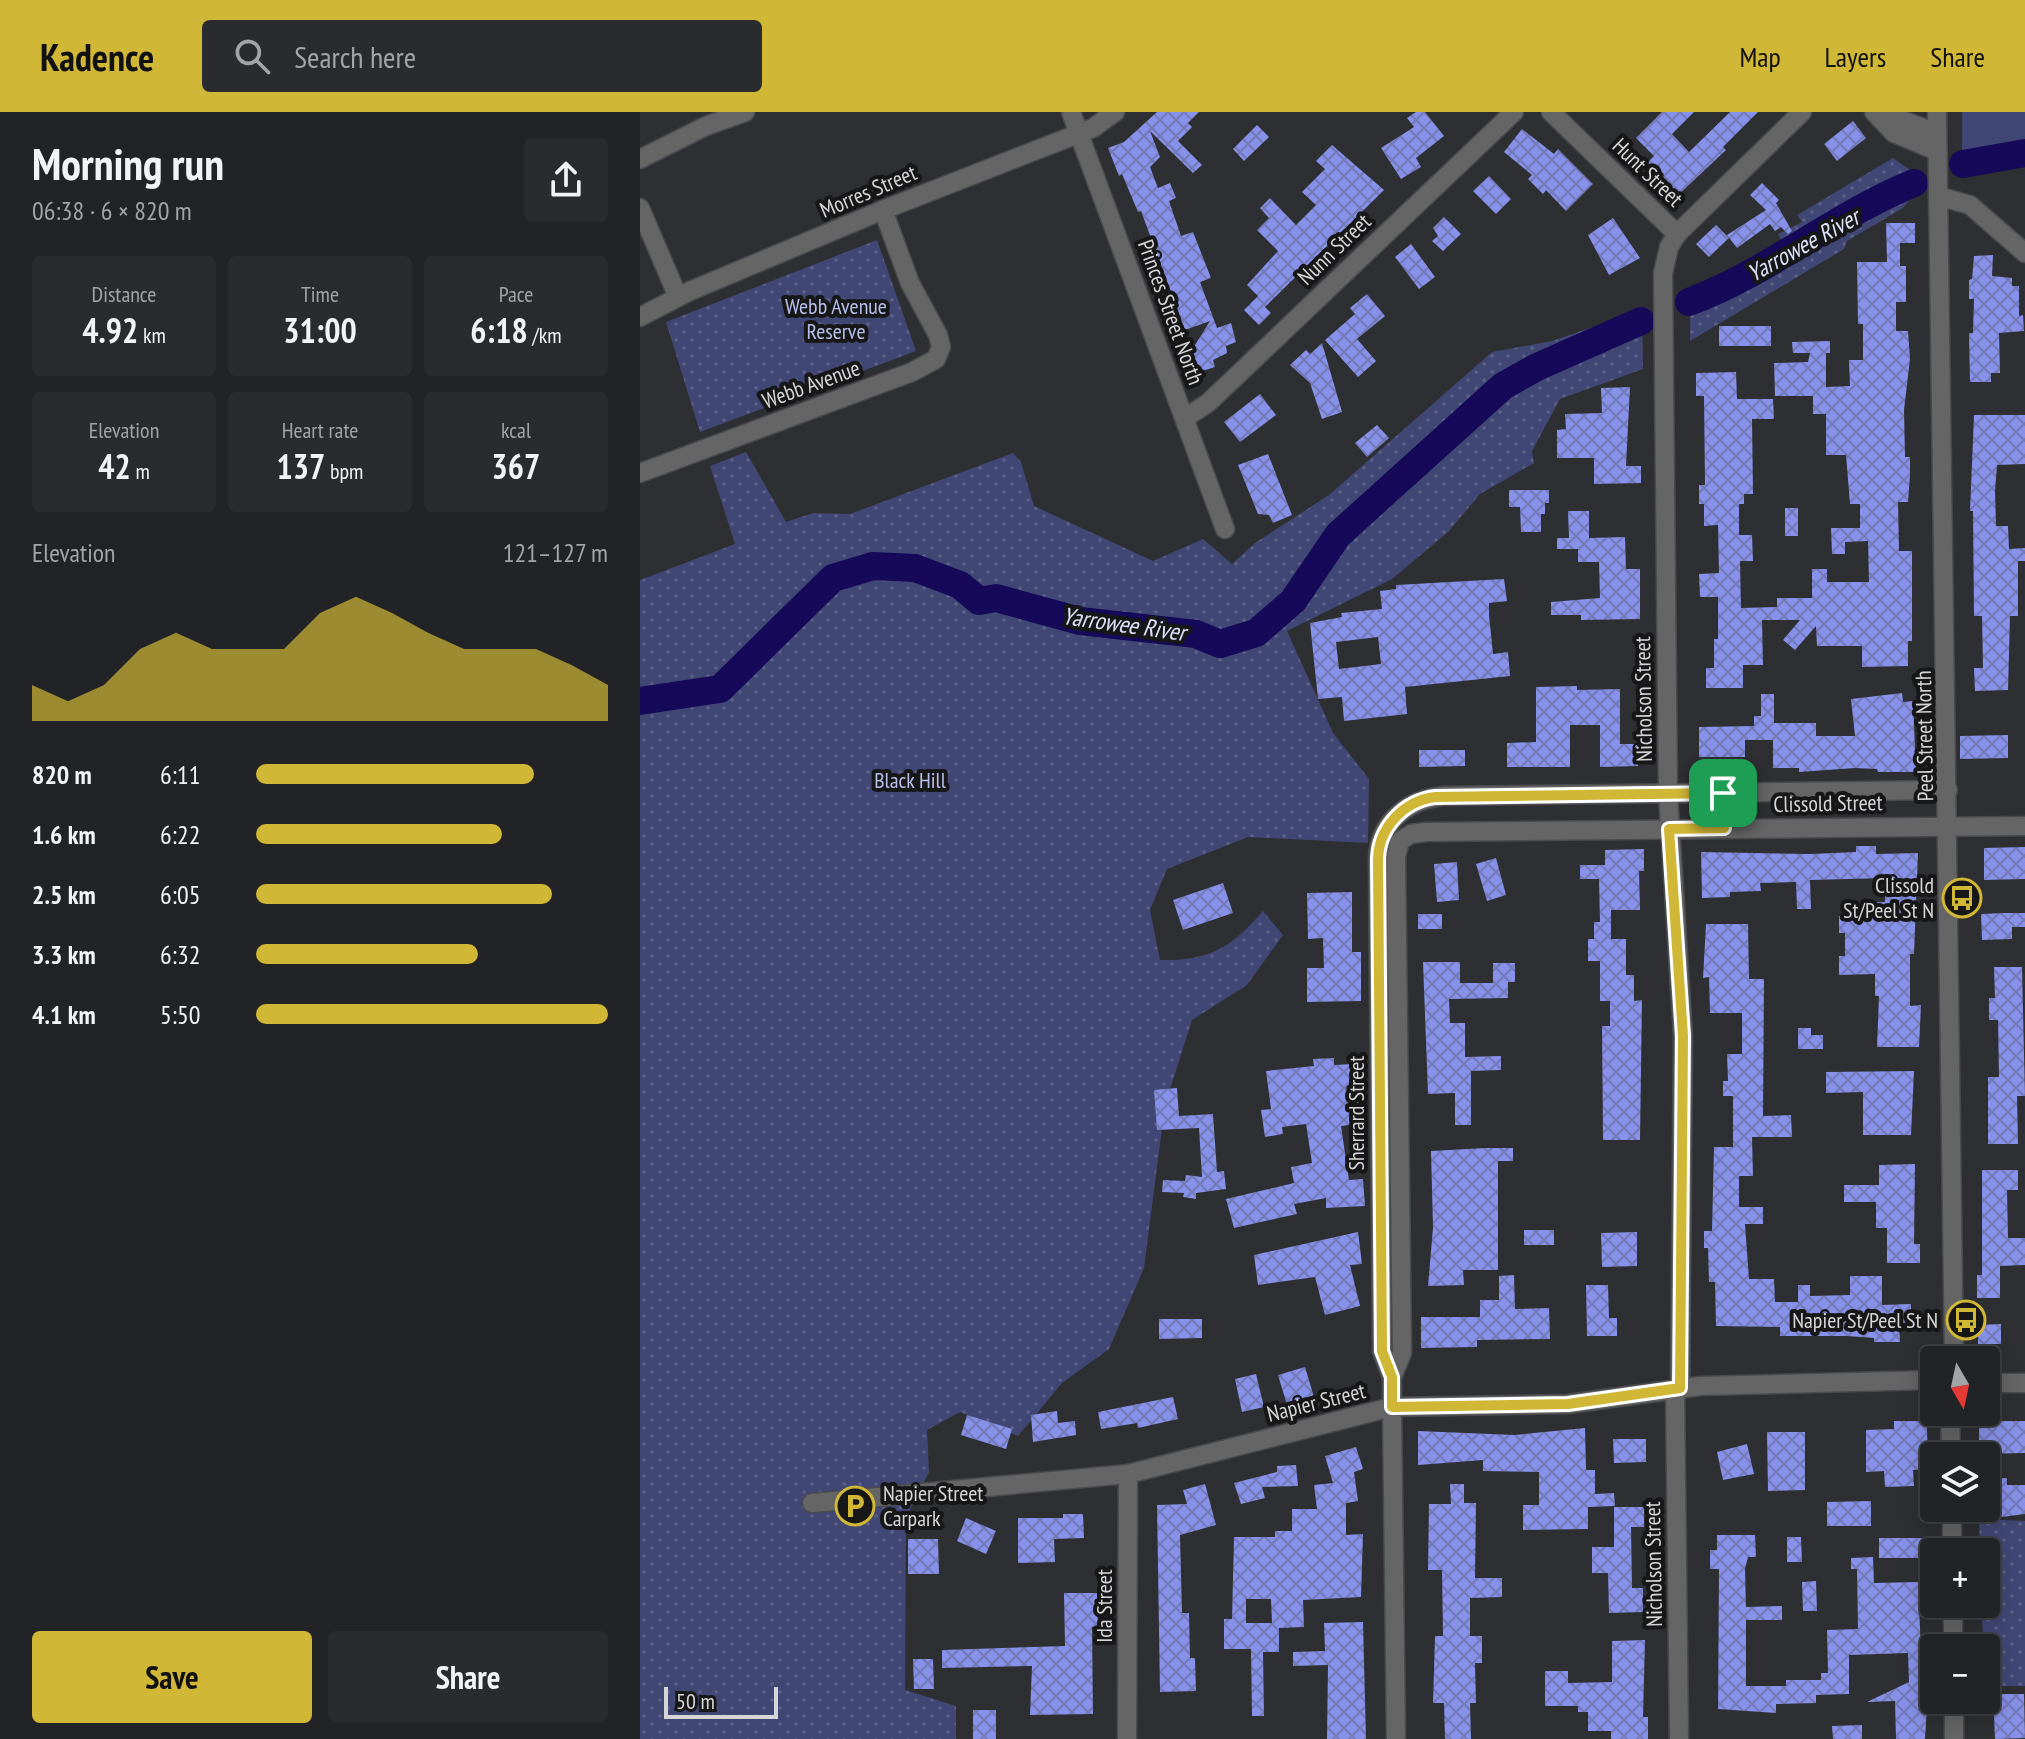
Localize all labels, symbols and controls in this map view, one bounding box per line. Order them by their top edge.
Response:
search box [202,20,762,92]
text: Kadence [40,32,154,81]
icon: search [230,34,274,78]
text: Search here [294,37,416,76]
text: Map [1739,38,1781,75]
text: Layers [1825,38,1886,75]
text: Share [1930,38,1985,75]
street label: Hunt Street [1607,132,1689,212]
text: Morning run [32,135,224,192]
button: share [524,138,608,222]
street label: Morres Street [815,158,921,224]
text: 06:38 · 6 × 820 m [32,194,192,227]
water label: Yarrowee River [1741,200,1868,289]
street label: Nunn Street [1292,207,1376,291]
street label: Princes Street North [1132,236,1210,388]
text: Distance [92,280,156,308]
text: Time [301,280,339,308]
text: Pace [499,280,533,308]
park label: Webb Avenue Reserve [785,292,887,345]
text: 4.92 [82,308,138,352]
text: 31:00 [283,308,357,352]
text: 6:18 [470,308,528,352]
text: km [138,321,166,349]
text: /km [528,321,562,349]
street label: Webb Avenue [758,353,864,415]
text: Elevation [89,416,159,444]
text: Heart rate [282,416,358,444]
text: kcal [501,416,531,444]
text: 42 [98,444,131,488]
text: 137 [277,444,325,488]
text: 367 [492,444,540,488]
text: m [131,457,150,485]
text: bpm [325,457,363,485]
text: Elevation [32,536,115,569]
text: 121–127 m [503,536,608,569]
water label: Yarrowee River [1061,600,1191,648]
street label: Nicholson Street [1628,636,1658,762]
street label: Peel Street North [1909,670,1939,802]
text: 820 m [32,758,92,791]
text: 6:11 [160,758,200,791]
pin [1689,759,1757,827]
park label: Black Hill [874,766,947,794]
icon: arrive [1701,771,1745,815]
street label: Clissold Street [1773,788,1883,818]
text: 1.6 km [32,818,96,851]
text: 6:22 [160,818,200,851]
place label: Clissold St/Peel St N [1843,871,1934,924]
bus stop icon: Clissold St/Peel St N [1941,877,1983,919]
text: 2.5 km [32,878,96,911]
text: 6:05 [160,878,200,911]
text: 3.3 km [32,938,96,971]
text: 6:32 [160,938,200,971]
text: 4.1 km [32,998,96,1031]
text: 5:50 [160,998,200,1031]
street label: Sherrard Street [1342,1056,1370,1170]
bus stop icon: Napier St/Peel St N [1945,1299,1987,1341]
place label: Napier St/Peel St N [1792,1306,1938,1334]
north arrow [1920,1346,2000,1426]
map controls [1920,1346,2000,1714]
street label: Napier Street [1264,1376,1368,1428]
button: layers [1920,1442,2000,1522]
place label: Napier Street Carpark [883,1479,983,1532]
parking icon: Napier Street Carpark [834,1485,876,1527]
street label: Nicholson Street [1638,1501,1668,1627]
button: + [1920,1538,2000,1618]
street label: Ida Street [1090,1569,1118,1643]
button: Save [32,1631,312,1723]
button: Share [328,1631,608,1723]
button: − [1920,1634,2000,1714]
scale bar [664,1683,778,1719]
text: 50 m [676,1687,715,1715]

